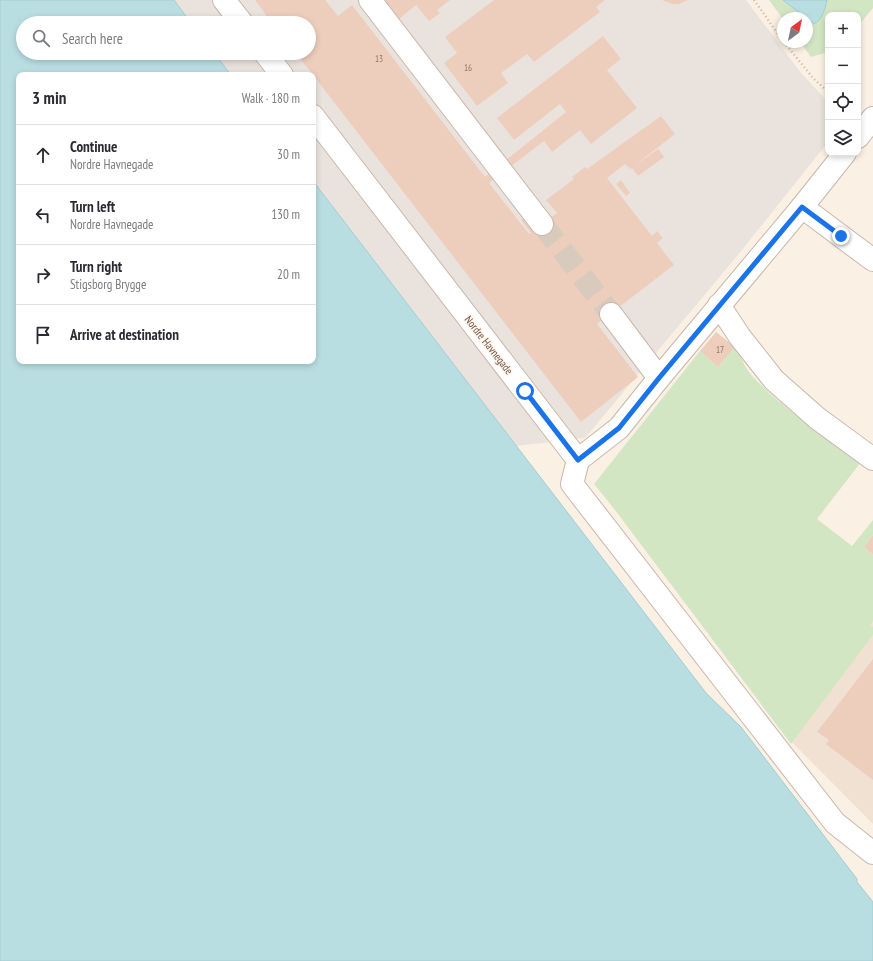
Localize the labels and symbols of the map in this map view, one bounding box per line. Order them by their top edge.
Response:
north arrow [777,12,813,48]
house number: 13 [375,53,383,64]
house number: 16 [464,62,472,73]
route end [832,227,850,245]
street label: Nordre Havnegade [462,313,517,377]
house number: 17 [716,344,724,355]
route start [516,382,534,400]

